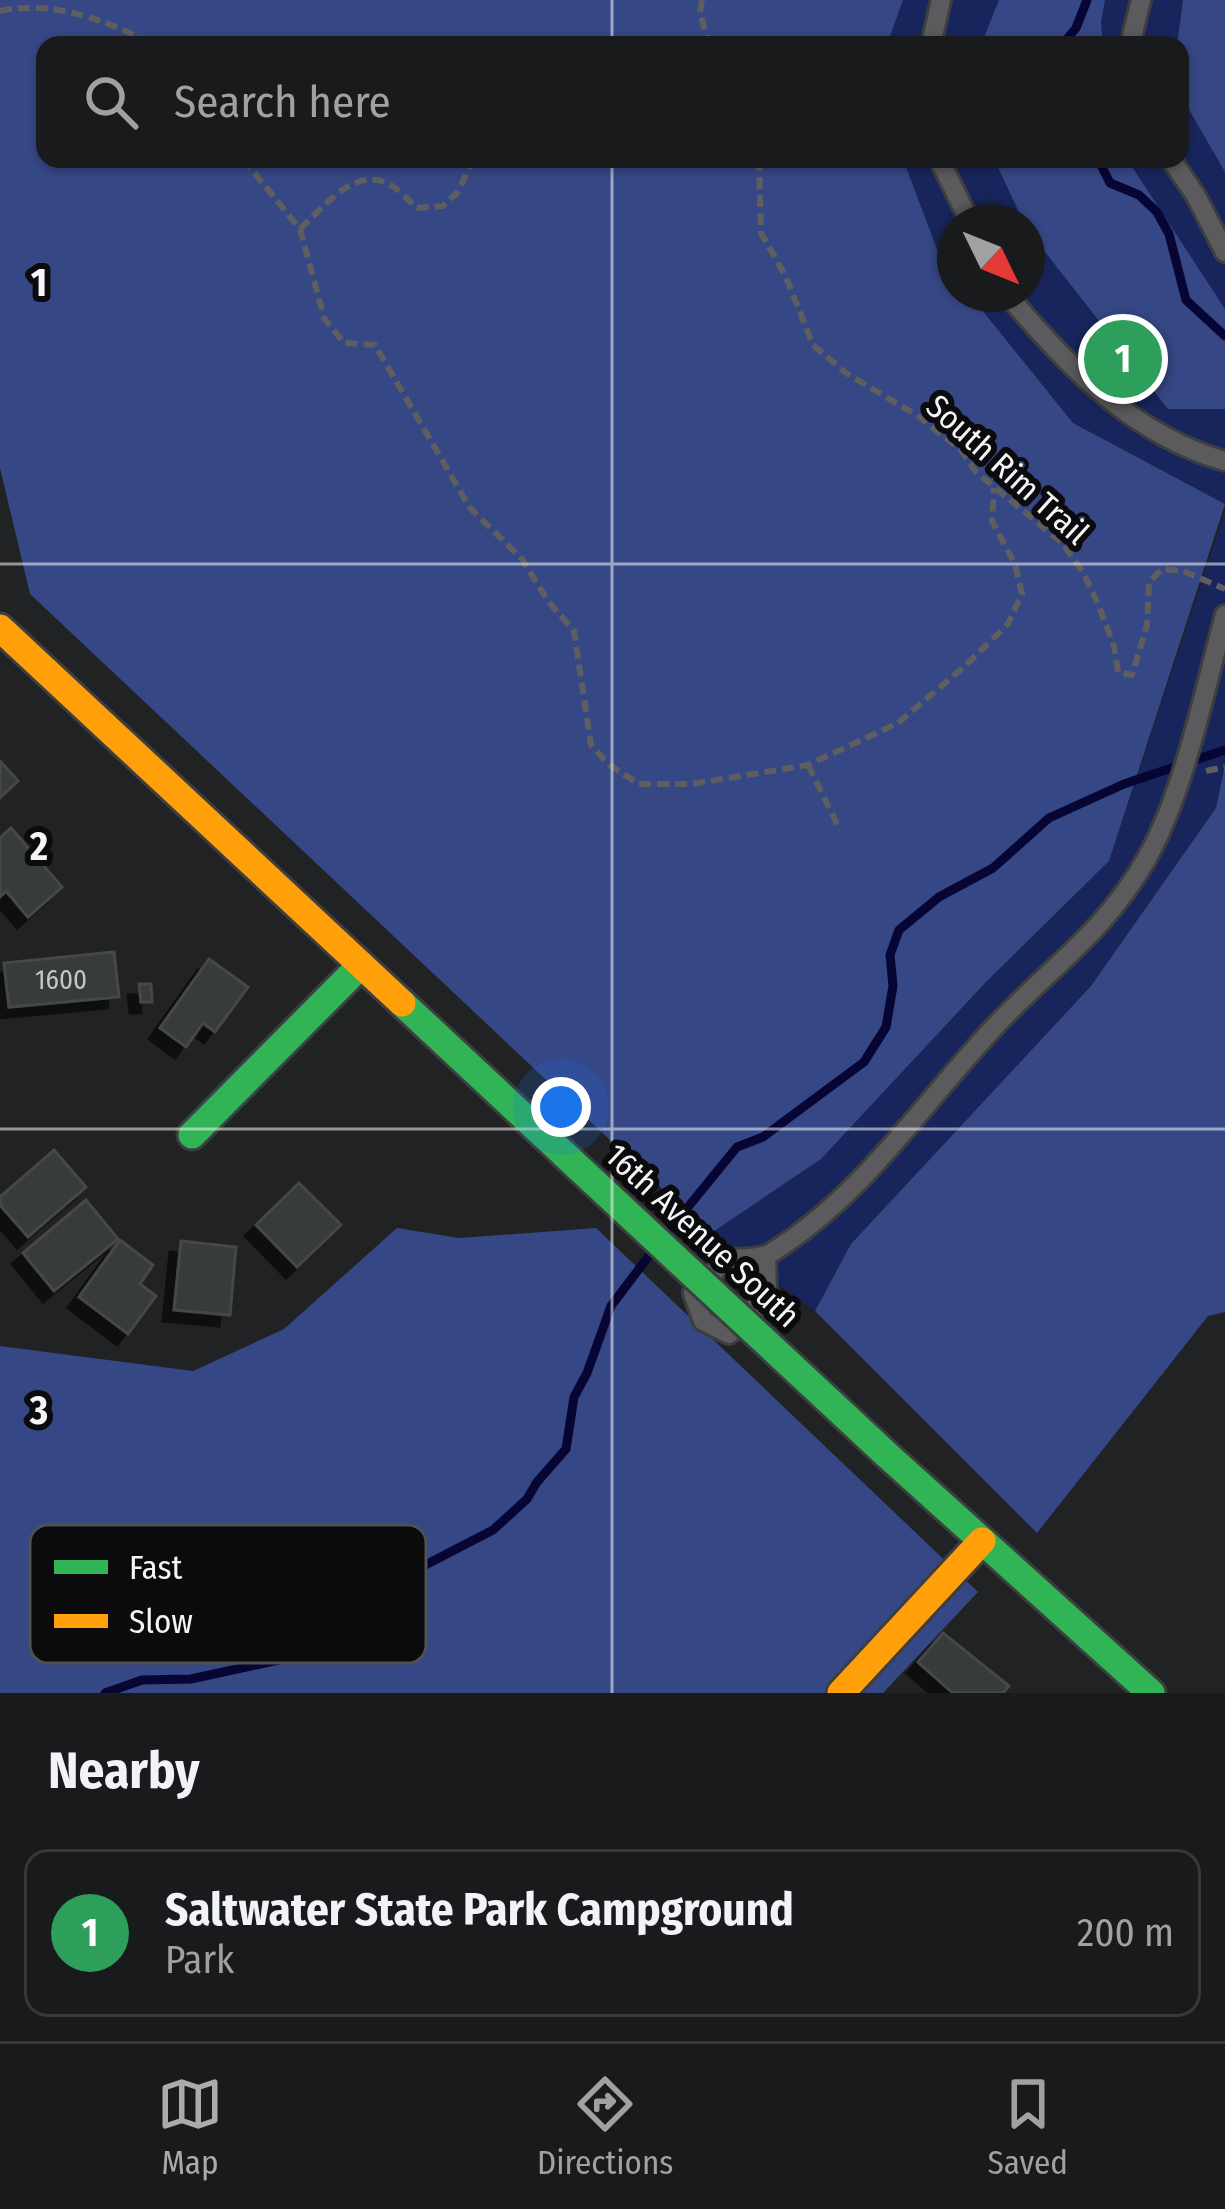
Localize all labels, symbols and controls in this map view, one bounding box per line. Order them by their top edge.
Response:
search box [36,36,1189,168]
icon: search [78,69,144,135]
text: Search here [174,75,391,129]
north arrow [937,204,1045,312]
text: 1 [31,260,47,306]
pin: 1 [1084,314,1162,404]
street label: South Rim Trail [918,387,1097,553]
text: 2 [29,824,48,870]
house number: 1600 [35,964,87,996]
your location [531,1077,591,1137]
street label: 16th Avenue South [597,1135,808,1336]
text: 3 [29,1388,48,1434]
legend [30,1525,426,1663]
text: Fast [129,1548,183,1588]
text: Slow [129,1602,193,1642]
text: Nearby [48,1740,200,1802]
text: Saltwater State Park Campground [165,1883,794,1937]
text: 1 [82,1910,98,1956]
text: 200 m [1077,1910,1174,1956]
text: Park [165,1937,234,1983]
tab: Map [157,2071,223,2183]
tab: Directions [537,2071,673,2183]
tab: Saved [987,2071,1068,2183]

